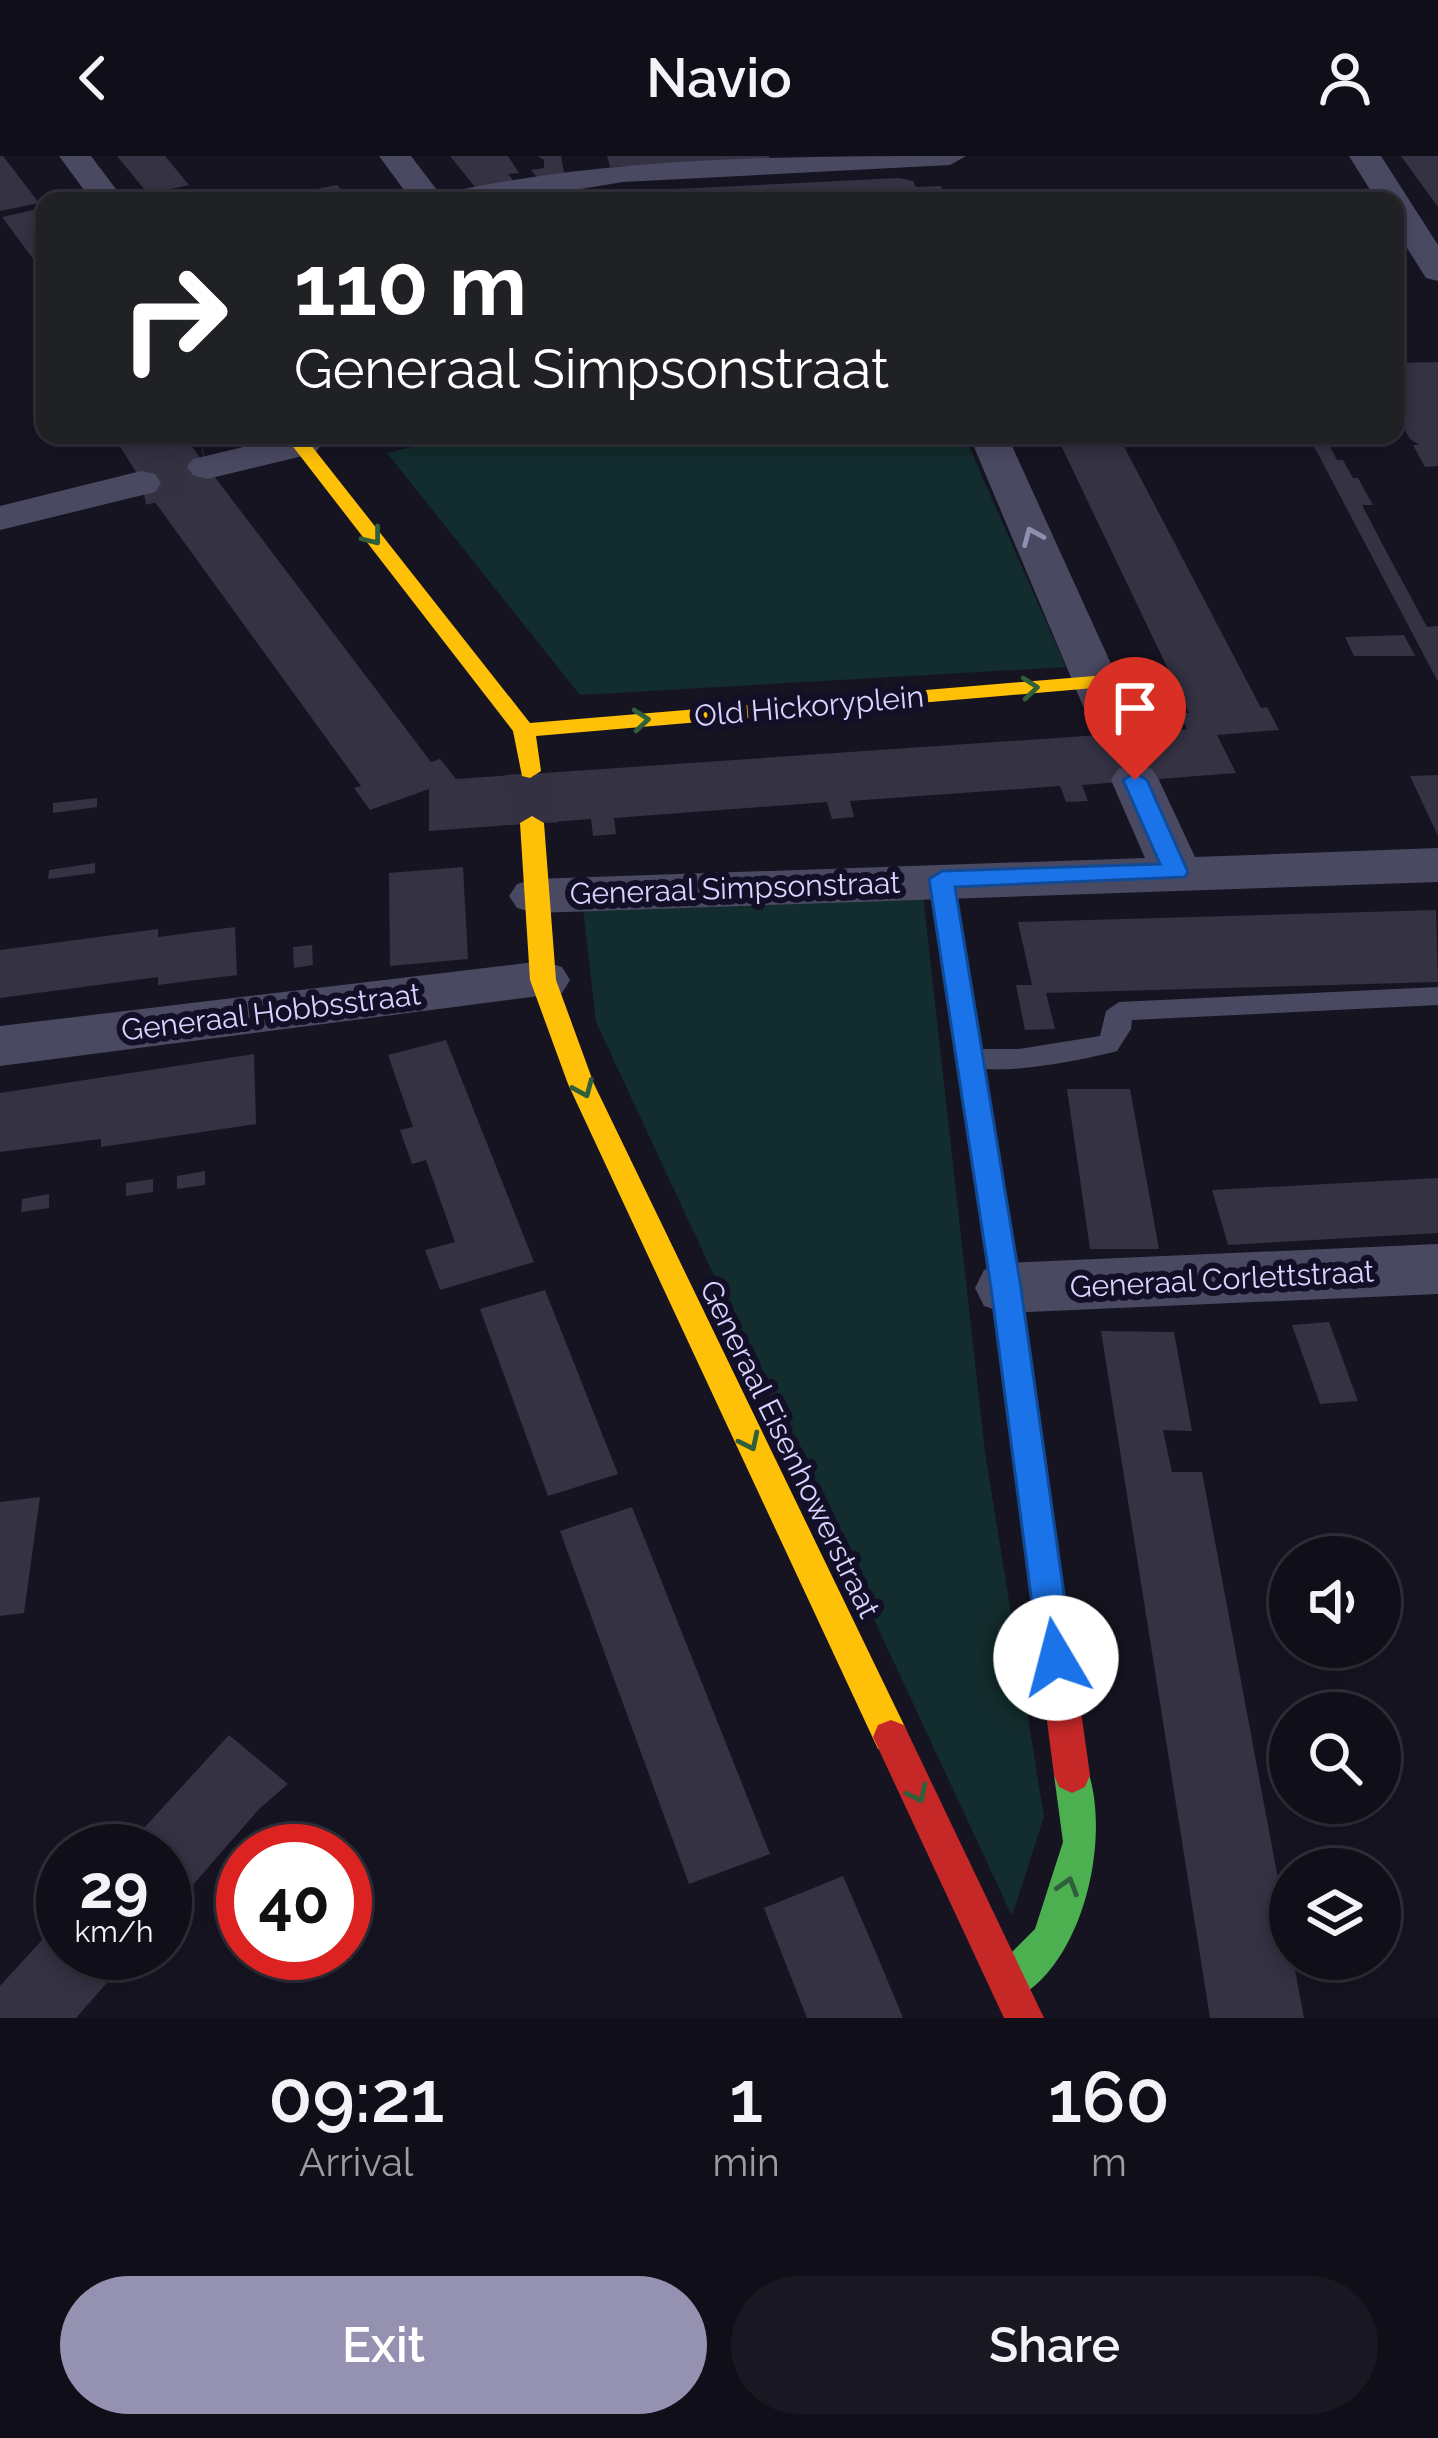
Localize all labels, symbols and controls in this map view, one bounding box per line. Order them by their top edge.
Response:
icon: back [60,45,126,111]
icon: person [1312,45,1378,111]
text: Navio [646,46,792,110]
text: 110 m [294,236,527,335]
icon: right [96,240,252,396]
text: Generaal Simpsonstraat [294,337,889,401]
one-way arrow [359,523,380,545]
one-way arrow [1022,527,1046,548]
pin [1084,657,1186,780]
one-way arrow [1021,675,1040,701]
icon: arrive [1102,675,1168,741]
street label: Old Hickoryplein [693,679,925,733]
one-way arrow [632,708,651,733]
street label: Generaal Simpsonstraat [569,865,901,911]
street label: Generaal Hobbsstraat [119,976,423,1048]
one-way arrow [570,1077,594,1098]
street label: Generaal Corlettstraat [1069,1254,1375,1304]
street label: Generaal Eisenhowerstraat [693,1275,887,1623]
one-way arrow [736,1430,759,1451]
map controls [1269,1536,1401,1980]
button: sound [1269,1536,1401,1668]
position arrow [993,1595,1119,1721]
button: search [1269,1692,1401,1824]
one-way arrow [904,1782,927,1803]
speed limit sign: 40 [216,1824,372,1980]
button: layers [1269,1848,1401,1980]
text: 29 [79,1852,149,1922]
one-way arrow [1053,1876,1078,1897]
text: km/h [74,1914,154,1949]
text: 09:21 [268,2054,444,2139]
text: 1 [729,2054,763,2139]
text: 160 [1048,2054,1170,2139]
text: Arrival [299,2139,413,2185]
text: min [713,2139,780,2185]
text: m [1091,2139,1127,2185]
button: Exit [60,2276,707,2414]
button: Share [731,2276,1378,2414]

